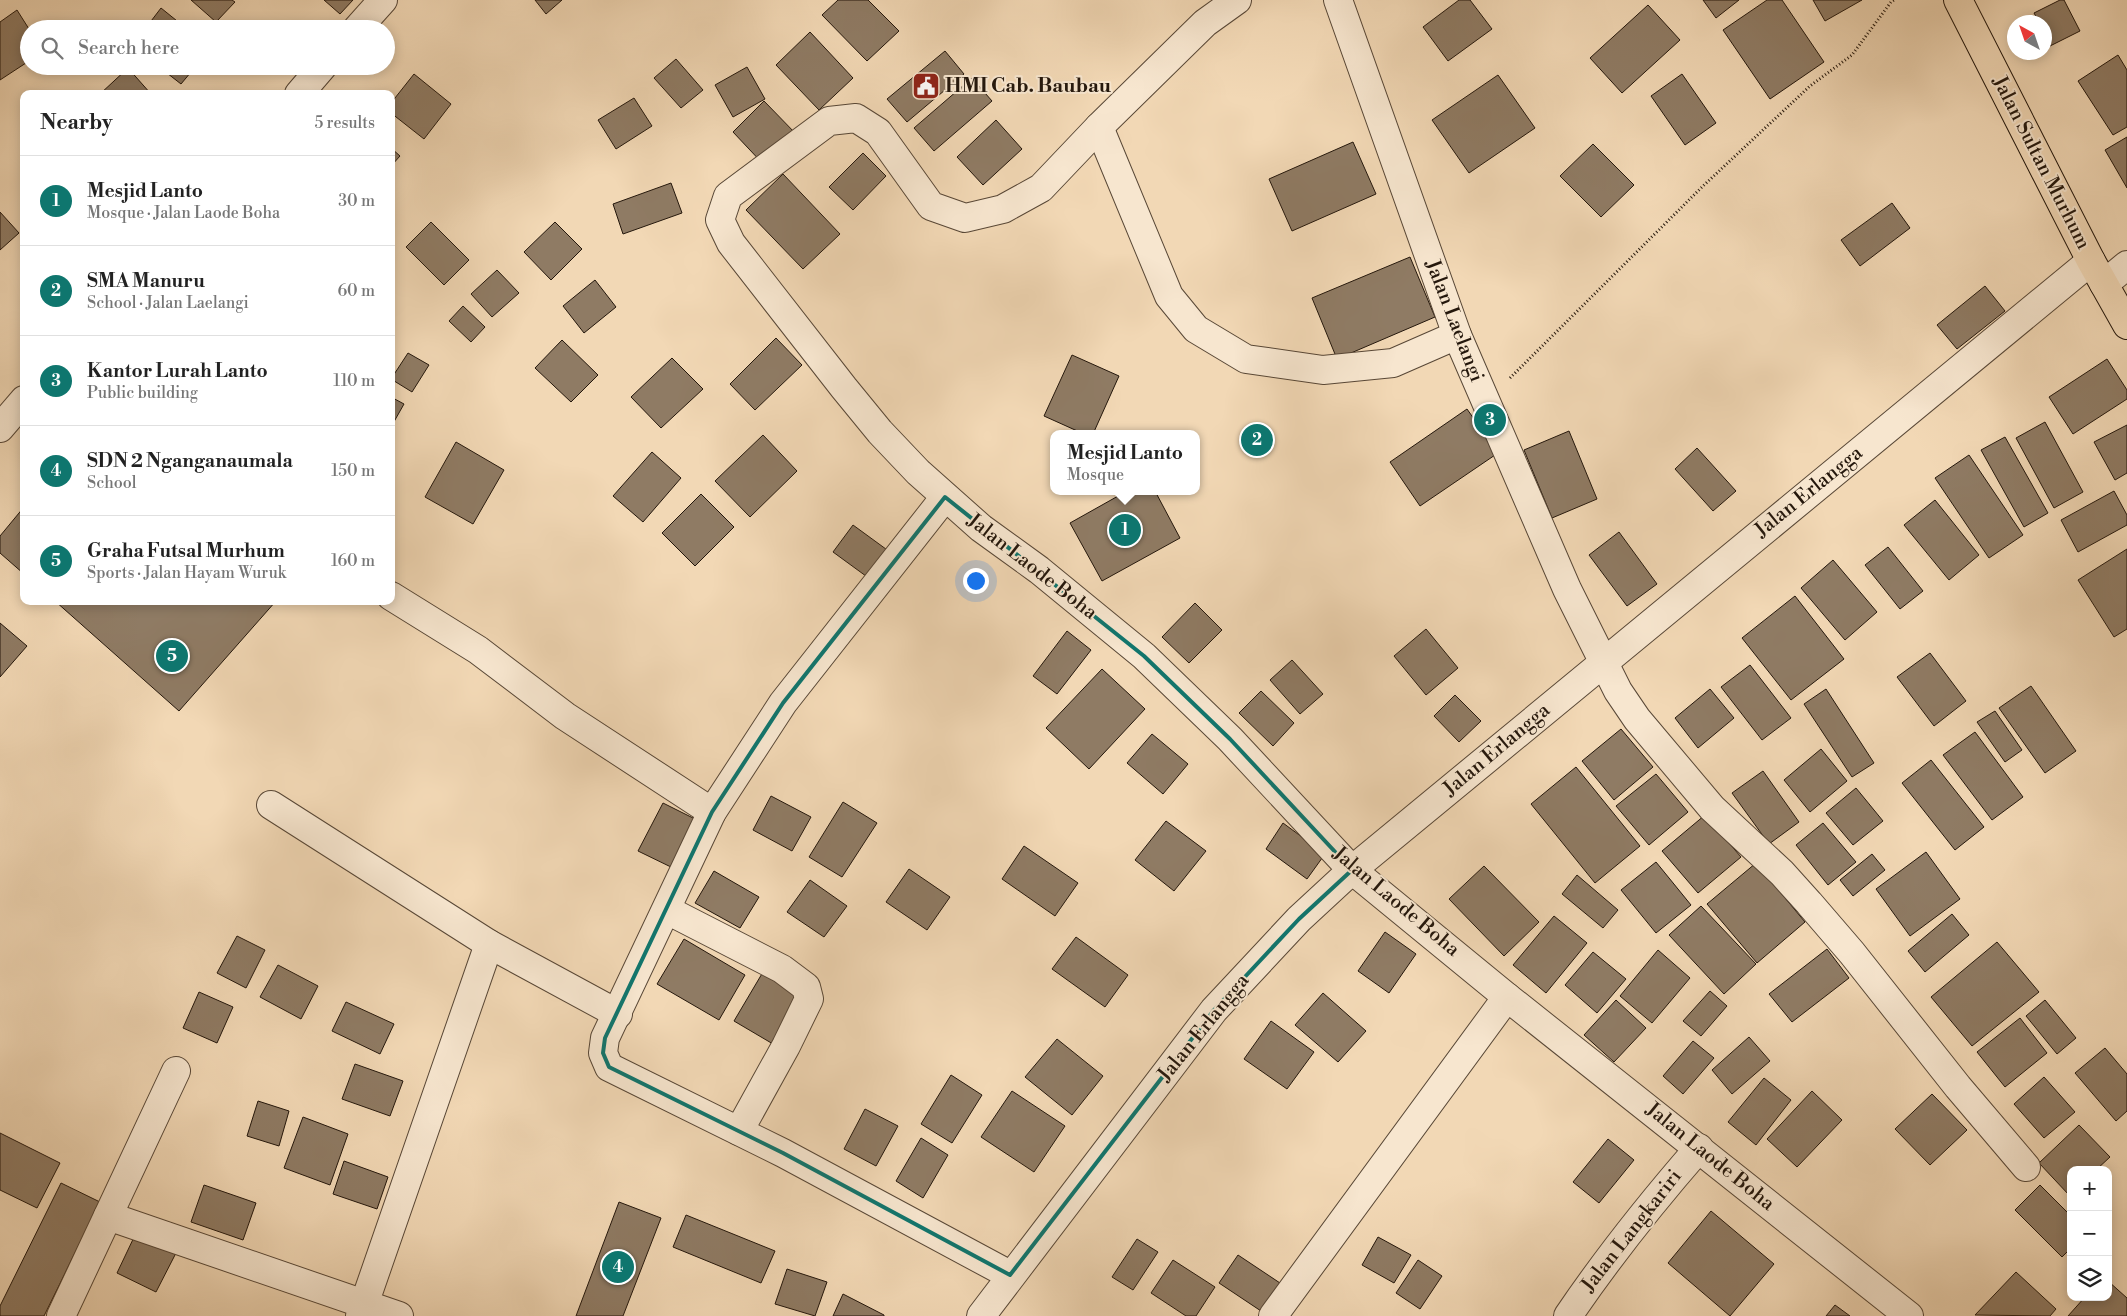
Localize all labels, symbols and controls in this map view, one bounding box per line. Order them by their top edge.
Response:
north arrow [2007,15,2052,60]
search box [20,20,395,75]
icon: search [38,34,66,62]
text: Search here [78,36,179,60]
public building icon: HMI Cab. Baubau [911,71,941,101]
street label: Jalan Sultan Murhum [1986,71,2096,254]
place label: HMI Cab. Baubau [945,74,1112,99]
text: Nearby [40,110,113,136]
text: 5 results [314,113,375,133]
text: Mesjid Lanto [87,179,203,203]
text: 1 [52,191,60,211]
text: 30 m [338,191,375,211]
text: Mosque · Jalan Laode Boha [87,203,280,223]
street label: Jalan Laelangi [1419,255,1489,386]
text: SMA Manuru [87,269,205,293]
text: 2 [51,281,61,301]
text: 60 m [337,281,375,301]
text: School · Jalan Laelangi [87,293,249,313]
text: Kantor Lurah Lanto [87,359,268,383]
text: 3 [51,371,61,391]
text: 110 m [333,371,375,391]
text: Public building [87,383,198,403]
pin: 3 [1474,401,1506,439]
pin: 2 [1241,421,1273,459]
popup [1050,430,1200,495]
street label: Jalan Erlangga [1749,440,1869,544]
text: Mesjid Lanto [1067,441,1183,465]
text: SDN 2 Nganganaumala [87,449,293,473]
text: 4 [51,461,61,481]
text: 150 m [331,461,375,481]
text: Mosque [1067,465,1124,485]
text: School [87,473,136,493]
street label: Jalan Laode Boha [961,508,1103,626]
pin: 1 [1109,511,1141,549]
text: Graha Futsal Murhum [87,539,285,563]
text: 5 [51,551,61,571]
text: 160 m [331,551,375,571]
text: Sports · Jalan Hayam Wuruk [87,563,286,583]
your location [963,568,989,594]
pin: 5 [156,637,188,675]
street label: Jalan Erlangga [1438,698,1556,803]
street label: Jalan Laode Boha [1327,841,1465,963]
street label: Jalan Erlangga [1152,968,1256,1088]
street label: Jalan Laode Boha [1640,1097,1780,1217]
street label: Jalan Langkariri [1576,1164,1688,1298]
map controls [2067,1166,2112,1301]
button: + [2067,1166,2112,1211]
button: − [2067,1211,2112,1256]
pin: 4 [602,1248,634,1286]
button: layers [2067,1256,2112,1301]

